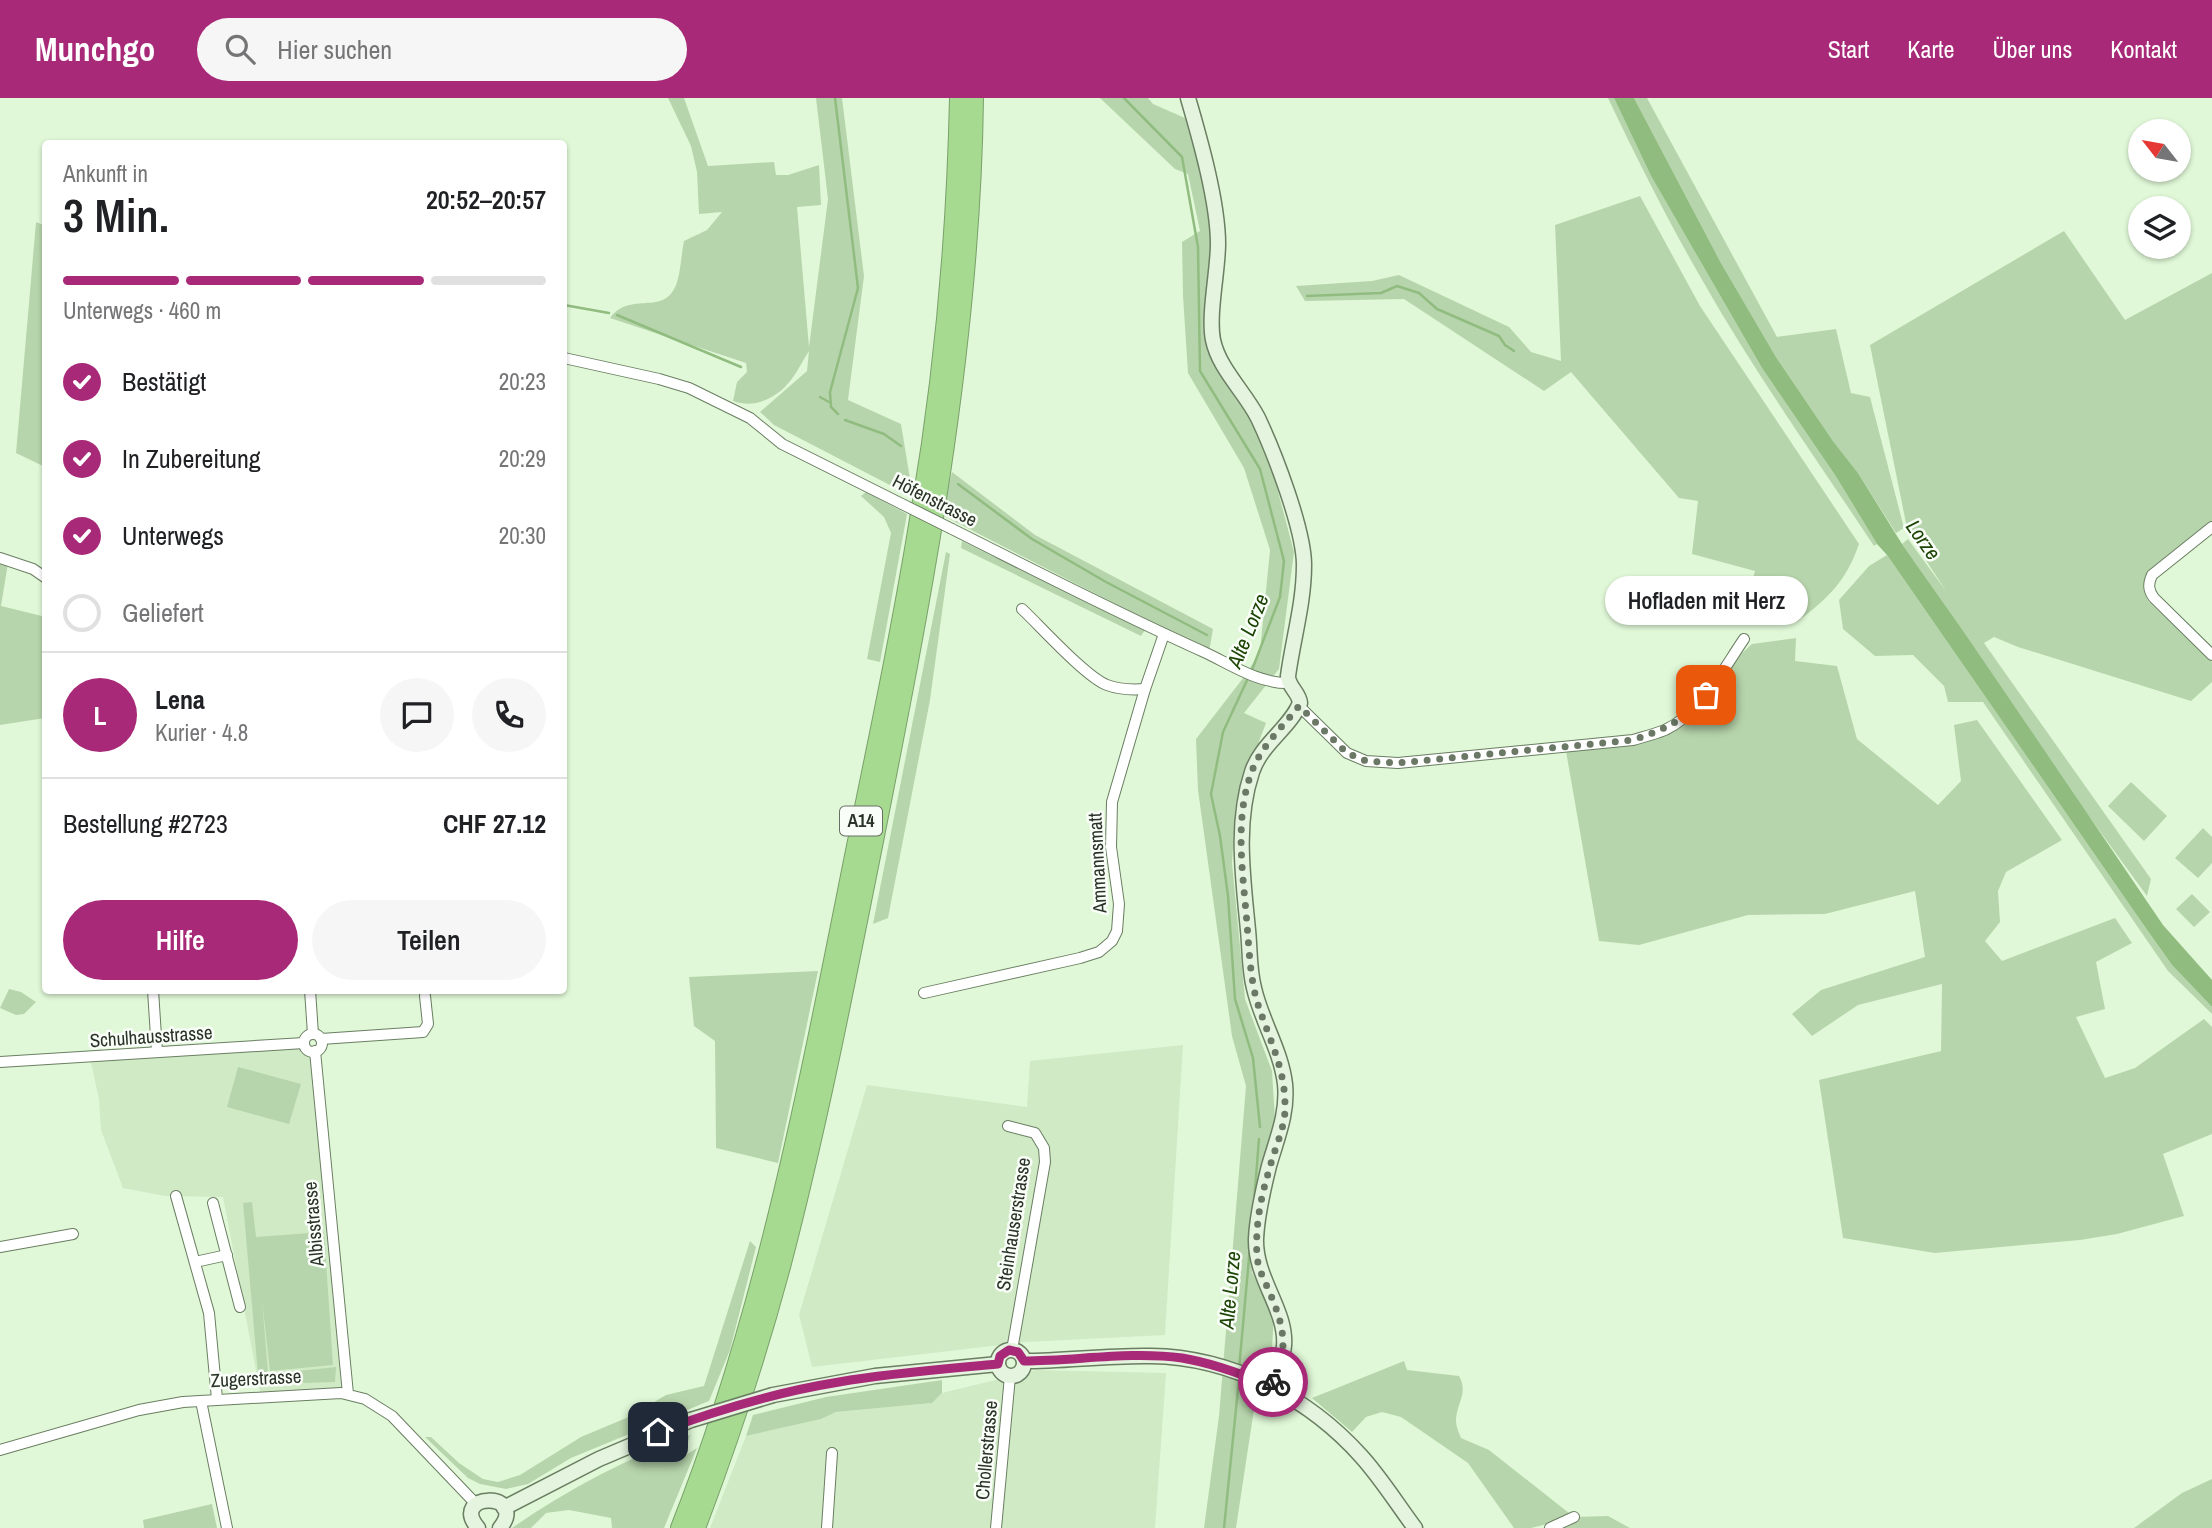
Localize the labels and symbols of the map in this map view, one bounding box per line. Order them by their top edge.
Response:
north arrow [2128,119,2191,182]
street label: Höfenstrasse [888,468,982,532]
water label: Lorze [1899,514,1948,566]
callout: Hofladen mit Herz [1604,576,1808,625]
water label: Alte Lorze [1219,589,1276,673]
pin [1676,665,1736,725]
road number: A14 [840,806,882,836]
street label: Ammannsmatt [1081,812,1113,915]
street label: Schulhausstrasse [89,1019,213,1053]
street label: Steinhauserstrasse [990,1156,1036,1292]
street label: Albisstrasse [296,1181,330,1268]
water label: Alte Lorze [1212,1250,1247,1331]
courier [1238,1347,1308,1417]
street label: Zugerstrasse [210,1363,302,1393]
street label: Chollerstrasse [969,1399,1003,1501]
pin [628,1402,688,1462]

